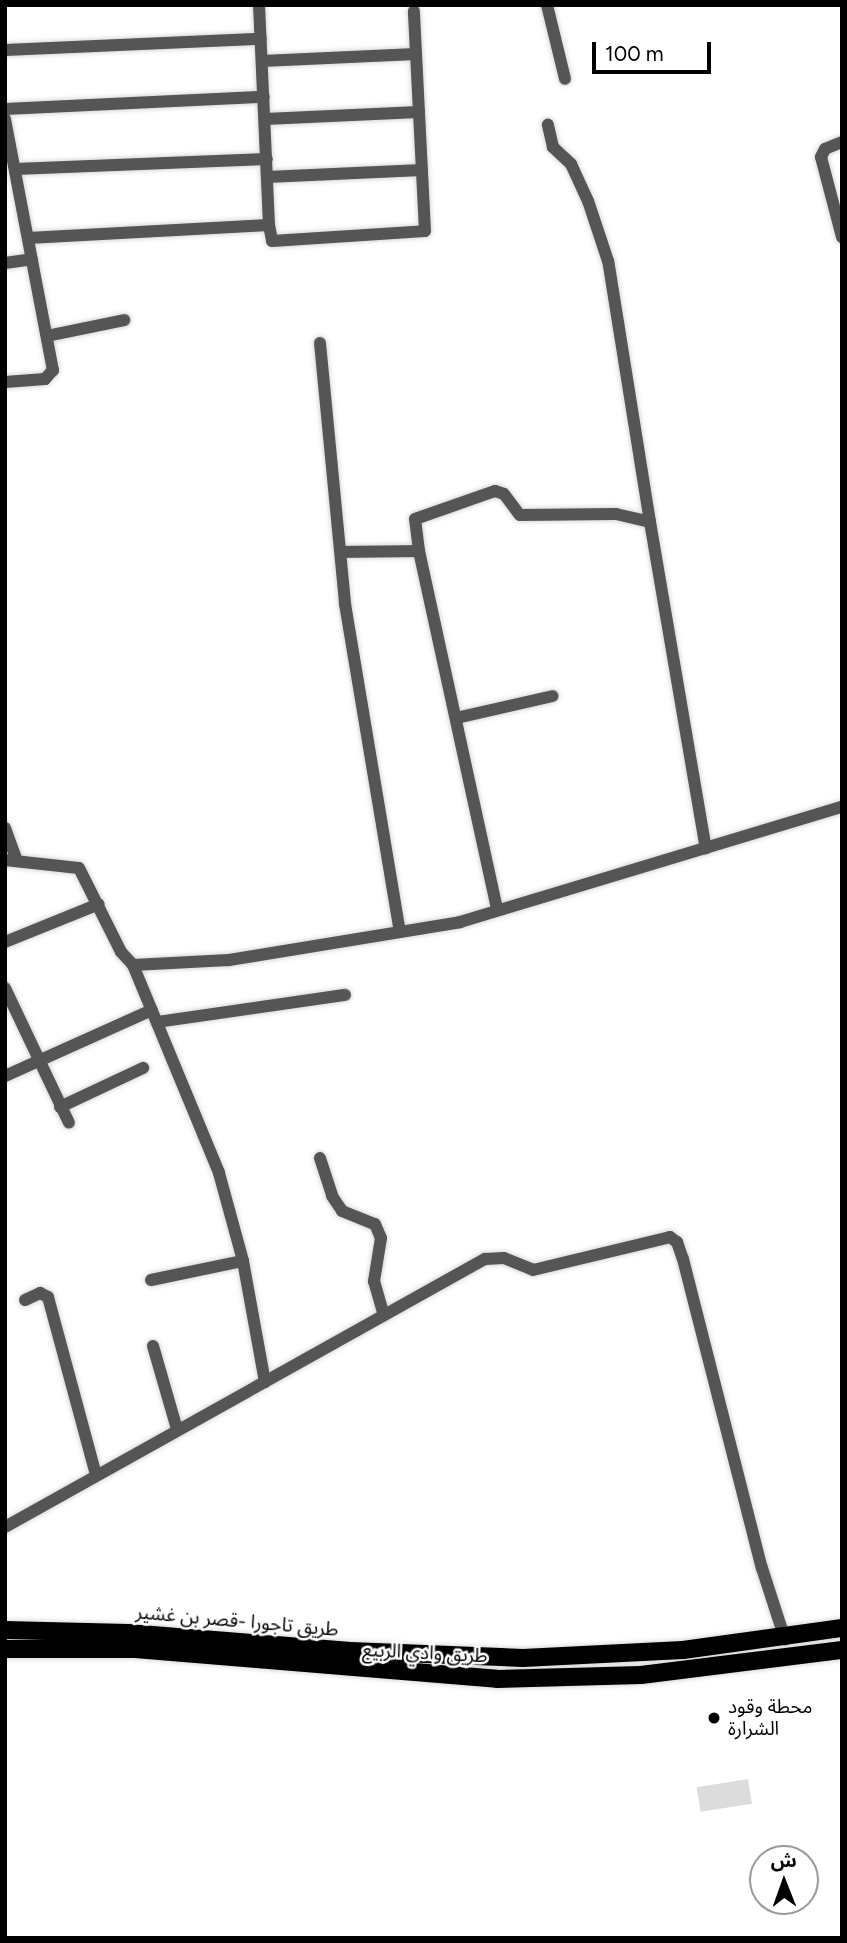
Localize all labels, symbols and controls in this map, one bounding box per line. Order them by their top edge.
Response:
scale bar [595,28,714,72]
text: 100 m [605,41,664,66]
street label: طريق تاجورا -قصر بن غشير [135,1601,339,1641]
street label: طريق وادي الربيع [362,1638,488,1668]
place label: محطة وقود الشرارة [728,1696,813,1740]
marker: محطة وقود الشرارة [706,1710,722,1726]
north arrow [749,1845,819,1915]
text: ش [770,1849,797,1872]

